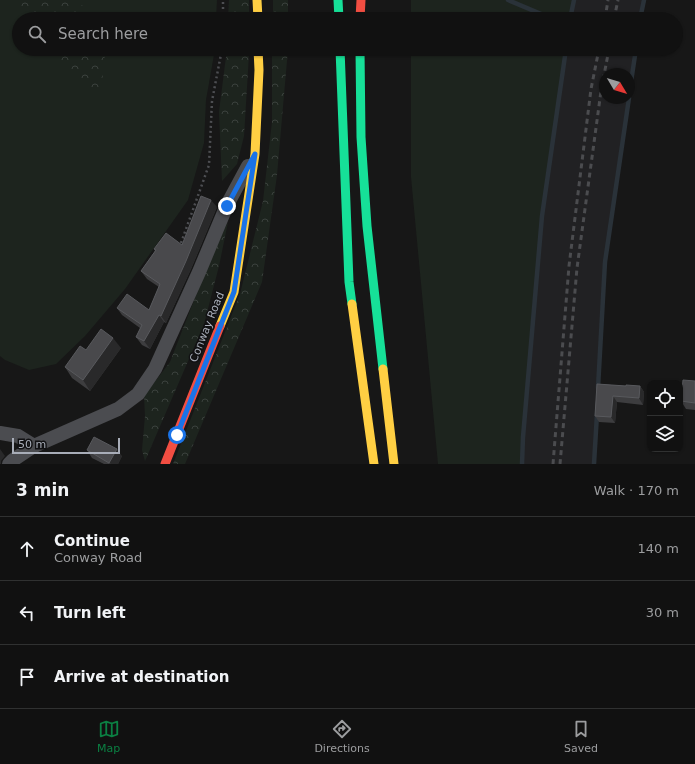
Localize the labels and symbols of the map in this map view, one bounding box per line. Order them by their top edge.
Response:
north arrow [599,68,635,104]
route end [218,197,236,215]
street label: Conway Road [187,290,227,364]
route start [168,426,186,444]
scale bar [12,436,120,455]

